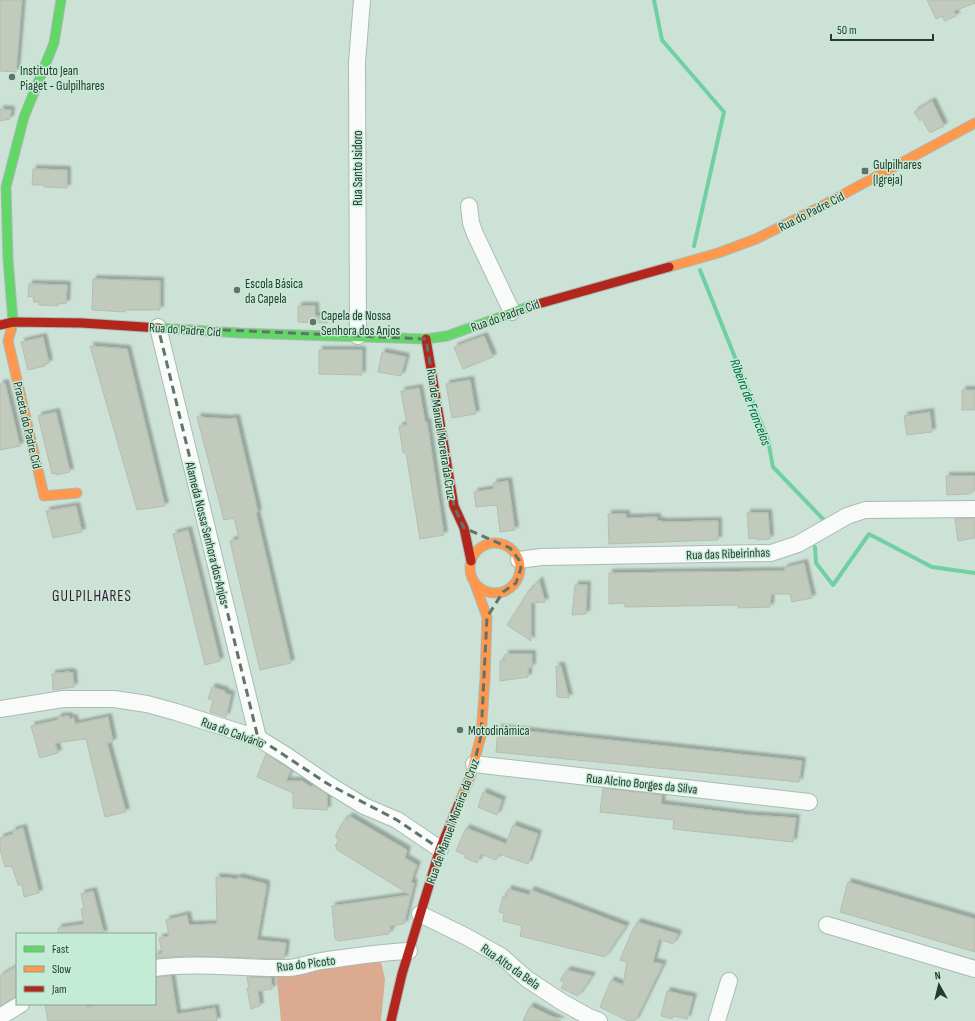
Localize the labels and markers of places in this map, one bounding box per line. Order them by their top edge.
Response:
place label: Instituto Jean Piaget - Gulpilhares [20,63,105,94]
marker: Instituto Jean Piaget - Gulpilhares [7,72,17,82]
place label: Gulpilhares (Igreja) [873,157,922,188]
marker: Gulpilhares (Igreja) [860,166,870,176]
place label: Escola Básica da Capela [245,276,303,307]
marker: Escola Básica da Capela [232,285,242,295]
place label: Capela de Nossa Senhora dos Anjos [321,308,401,339]
marker: Capela de Nossa Senhora dos Anjos [308,317,318,327]
place label: Motodinâmica [468,723,530,739]
marker: Motodinâmica [455,725,465,735]

